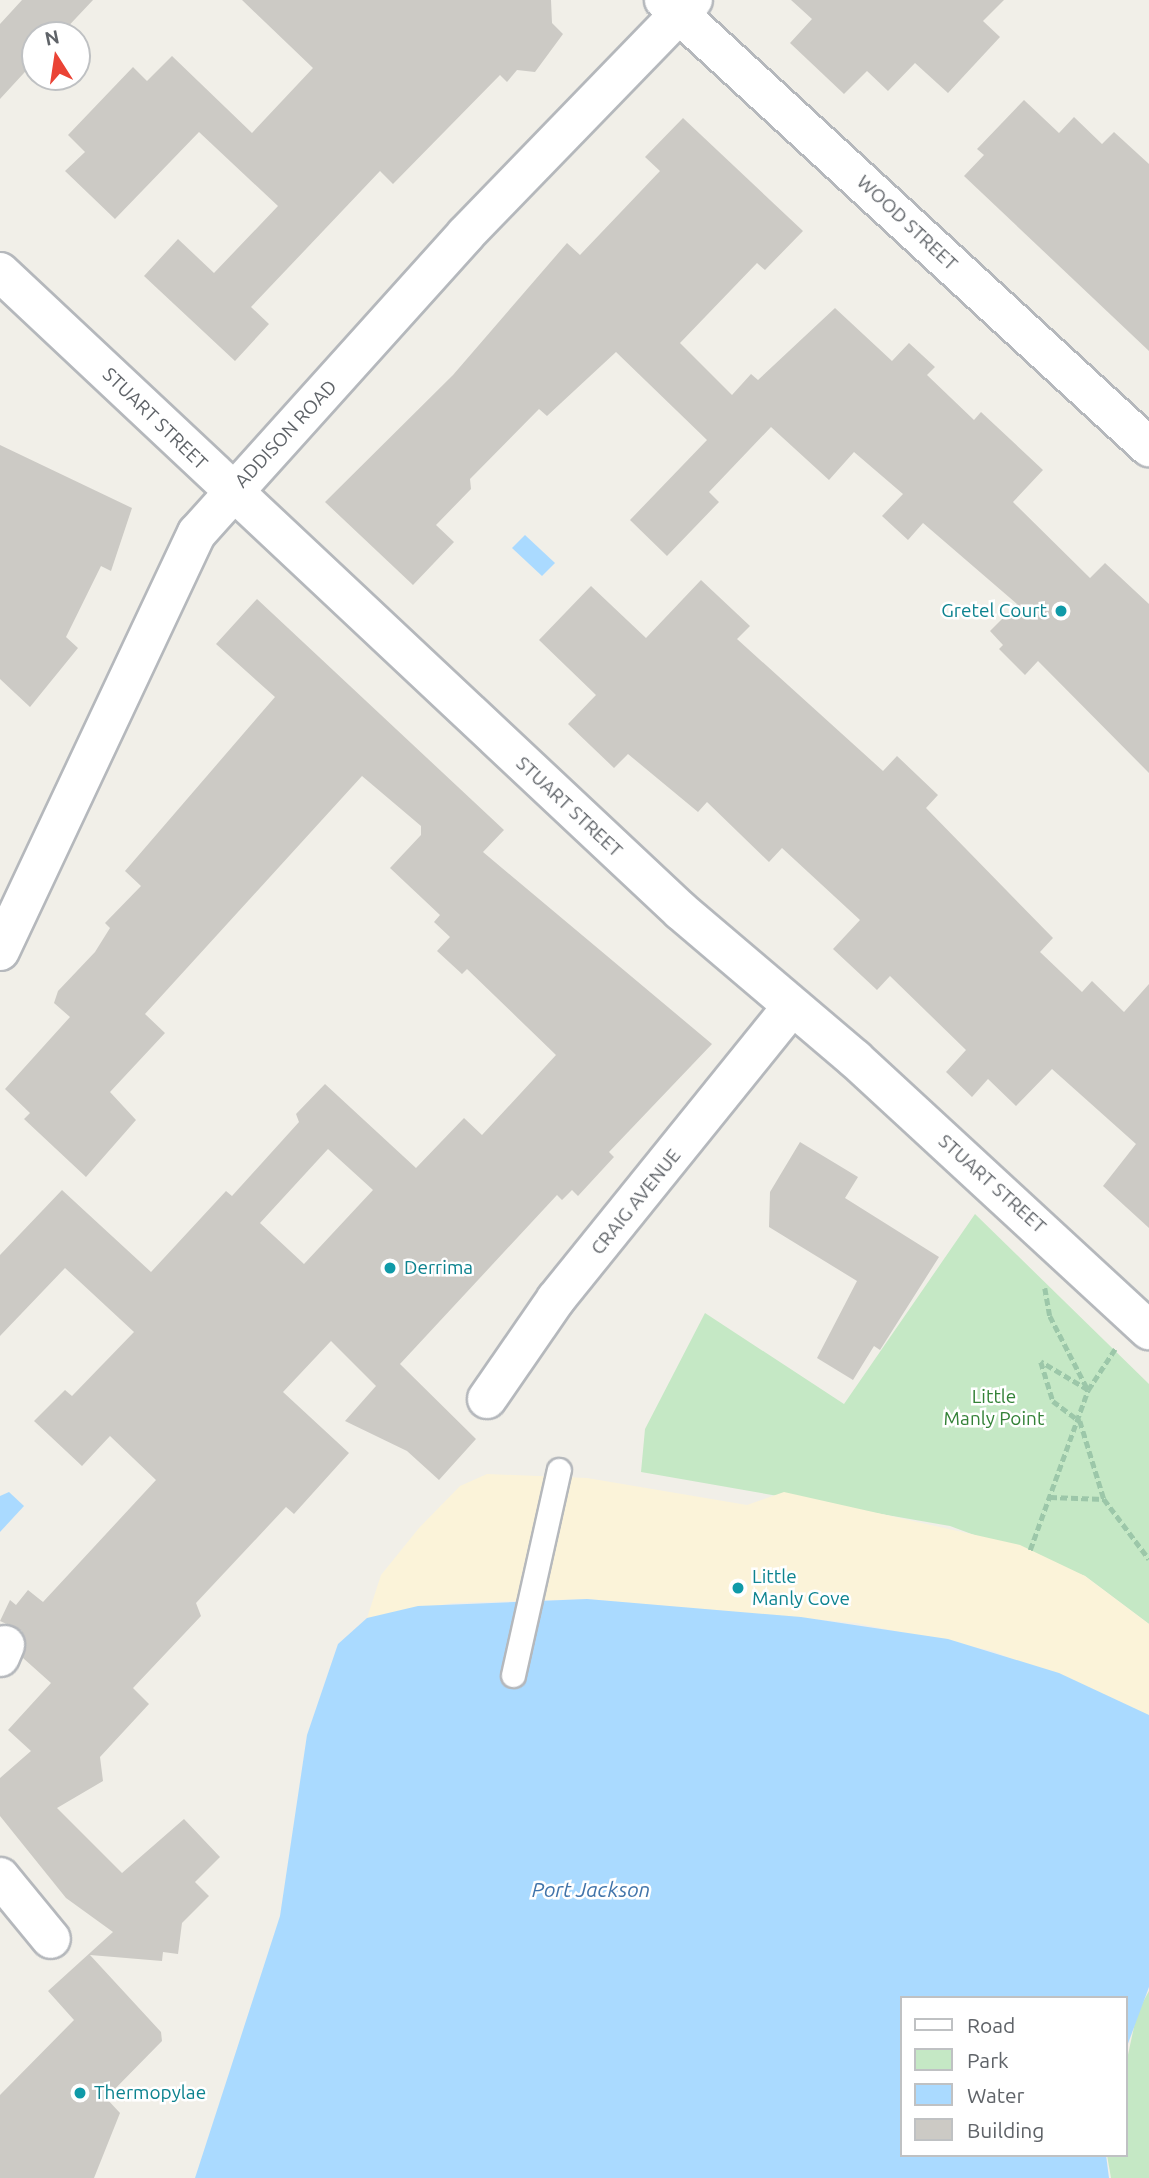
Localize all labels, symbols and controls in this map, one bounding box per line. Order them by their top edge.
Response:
north arrow [21,21,91,91]
text: N [43,25,61,50]
street label: WOOD STREET [852,171,962,275]
street label: STUART STREET [98,363,212,475]
street label: ADDISON ROAD [230,375,342,493]
place label: Gretel Court [941,600,1047,622]
marker: Gretel Court [1053,603,1069,619]
street label: STUART STREET [511,752,627,862]
street label: STUART STREET [934,1130,1050,1238]
street label: CRAIG AVENUE [586,1145,686,1259]
place label: Derrima [404,1257,473,1279]
marker: Derrima [382,1260,398,1276]
park label: Little Manly Point [944,1386,1044,1430]
place label: Little Manly Cove [752,1566,850,1610]
marker: Little Manly Cove [730,1580,746,1596]
water label: Port Jackson [532,1876,650,1902]
legend [900,1996,1128,2157]
text: Road [967,2013,1015,2037]
text: Park [967,2048,1009,2072]
place label: Thermopylae [94,2082,206,2104]
text: Water [967,2083,1025,2107]
marker: Thermopylae [72,2085,88,2101]
text: Building [967,2118,1044,2142]

